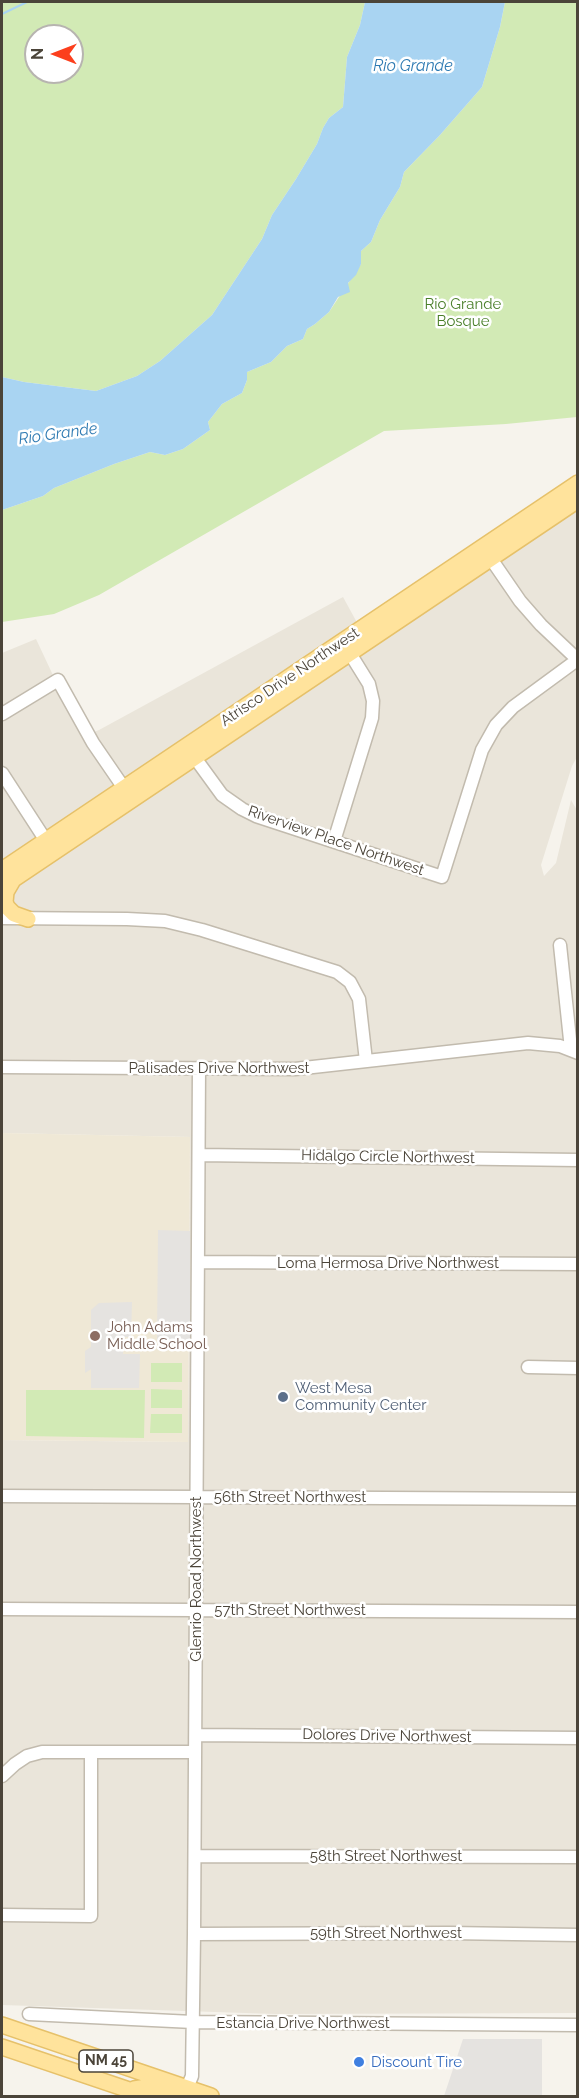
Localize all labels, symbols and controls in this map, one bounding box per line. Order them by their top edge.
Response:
north arrow [24,24,84,84]
text: N [28,48,47,60]
water label: Rio Grande [373,56,453,76]
park label: Rio Grande Bosque [425,295,501,330]
water label: Rio Grande [17,419,99,449]
street label: Atrisco Drive Northwest [217,624,363,730]
street label: Riverview Place Northwest [245,802,427,880]
street label: Palisades Drive Northwest [128,1059,310,1077]
street label: Hidalgo Circle Northwest [301,1146,475,1168]
street label: Loma Hermosa Drive Northwest [277,1254,499,1272]
place label: John Adams Middle School [107,1318,207,1353]
marker: John Adams Middle School [88,1329,102,1343]
place label: West Mesa Community Center [295,1379,426,1414]
marker: West Mesa Community Center [276,1390,290,1404]
street label: 56th Street Northwest [214,1488,366,1506]
street label: Glenrio Road Northwest [187,1496,205,1662]
street label: 57th Street Northwest [214,1601,366,1619]
street label: Dolores Drive Northwest [302,1726,472,1746]
street label: 58th Street Northwest [310,1847,462,1865]
street label: 59th Street Northwest [310,1924,462,1942]
street label: Estancia Drive Northwest [216,2014,390,2032]
road number: NM 45 [79,2050,133,2072]
place label: Discount Tire [371,2053,462,2071]
marker: Discount Tire [352,2055,366,2069]

